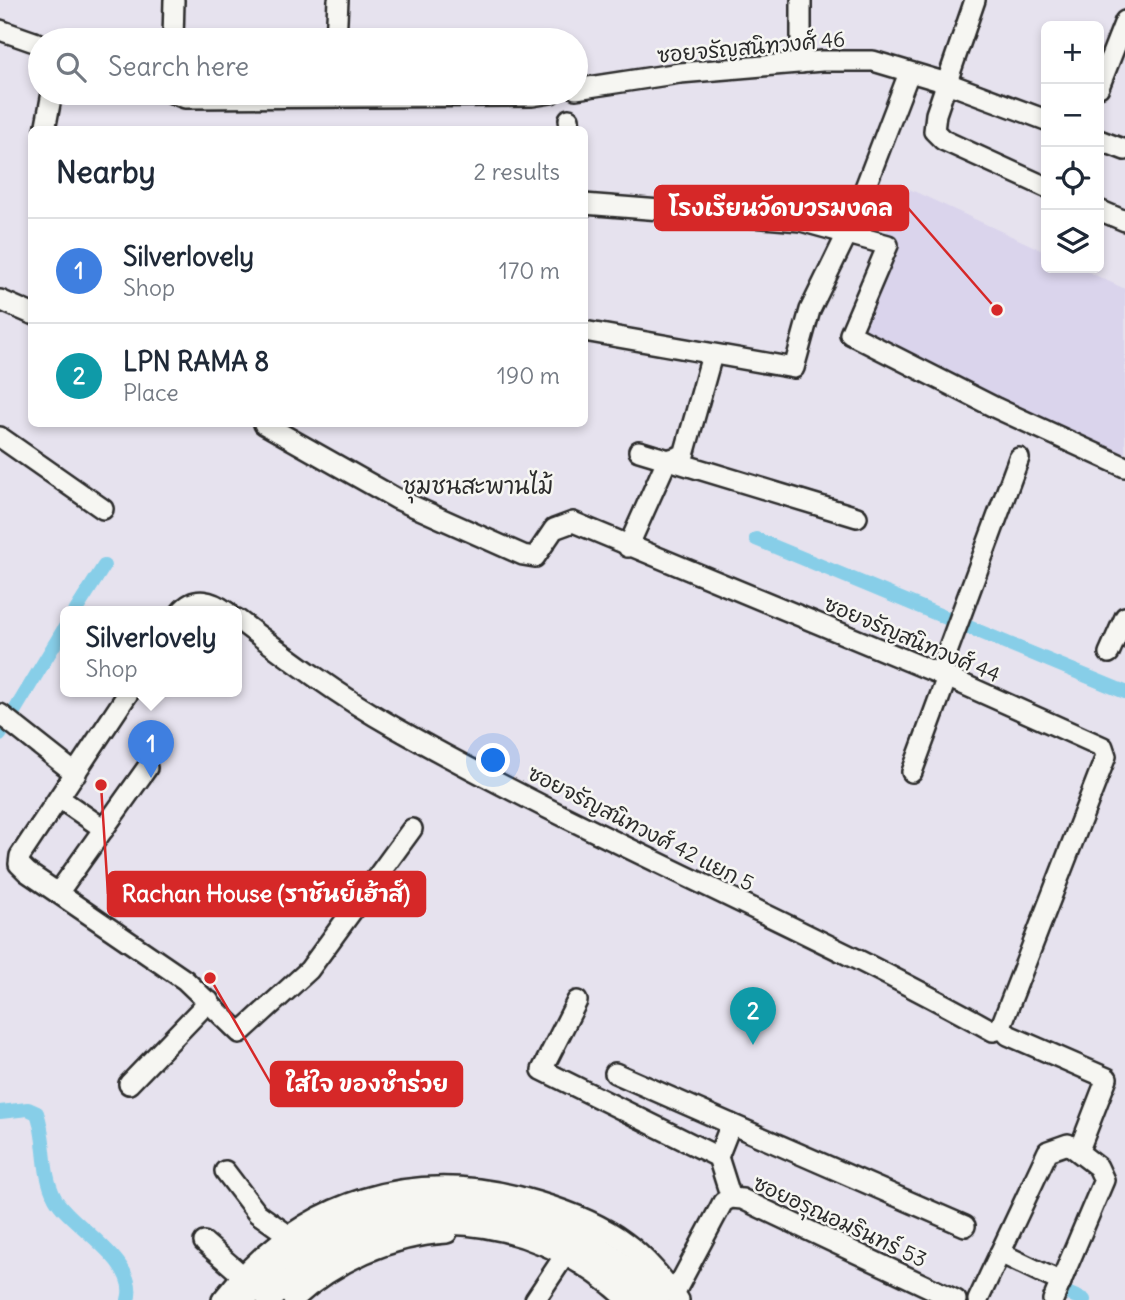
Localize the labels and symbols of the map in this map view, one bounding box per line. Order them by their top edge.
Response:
street label: ซอยจรัญสนิทวงศ์ 46 [656,25,846,69]
callout: โรงเรียนวัดบวรมงคล [655,186,908,230]
text: โรงเรียนวัดบวรมงคล [668,193,893,222]
district label: ชุมชนสะพานไม้ [403,470,553,504]
street label: ซอยจรัญสนิทวงศ์ 44 [820,590,1004,688]
pin: 1 [128,720,174,778]
your location [476,743,510,777]
street label: ซอยจรัญสนิทวงศ์ 42 แยก 5 [523,759,759,897]
callout: Rachan House (ราชันย์เฮ้าส์) [108,872,425,916]
text: Rachan House (ราชันย์เฮ้าส์) [122,879,410,908]
pin: 2 [730,987,776,1045]
callout: ใส่ใจ ของชำร่วย [271,1062,462,1106]
text: ใส่ใจ ของชำร่วย [285,1069,448,1098]
street label: ซอยอรุณอมรินทร์ 53 [748,1169,931,1276]

